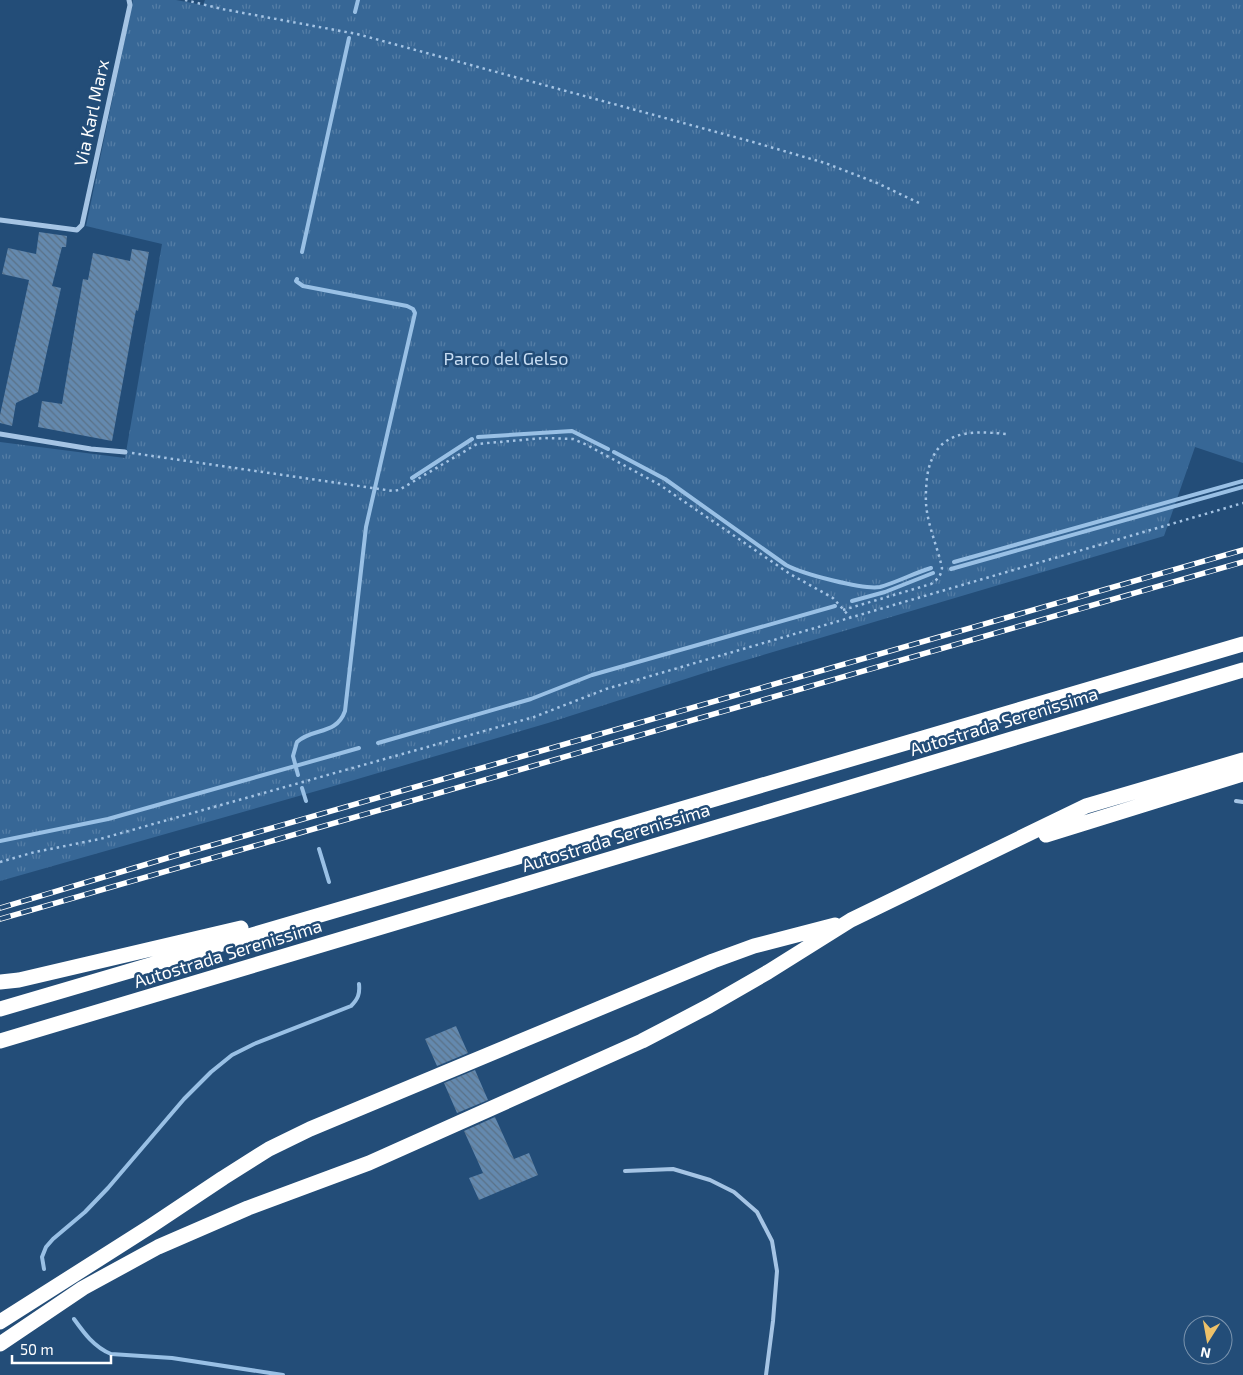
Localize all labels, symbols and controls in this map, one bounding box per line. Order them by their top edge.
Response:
street label: Via Karl Marx [69,57,113,168]
park label: Parco del Gelso [444,347,568,369]
street label: Autostrada Serenissima [907,682,1100,760]
street label: Autostrada Serenissima [519,798,712,876]
street label: Autostrada Serenissima [131,914,324,992]
north arrow [1183,1315,1233,1365]
scale bar [12,1332,111,1364]
text: 50 m [20,1340,54,1358]
text: N [1199,1344,1212,1363]

